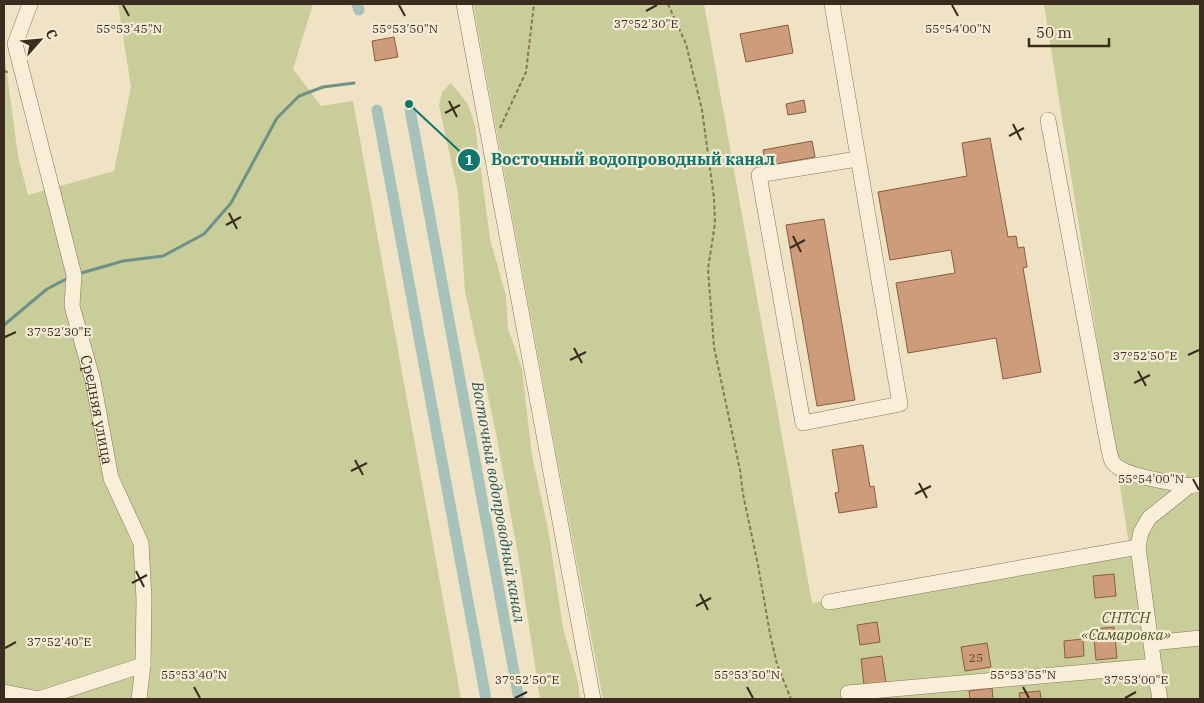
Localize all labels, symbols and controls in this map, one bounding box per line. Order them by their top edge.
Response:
north arrow [15,15,65,65]
scale bar [1029,15,1109,47]
text: 37°52'30"E [614,16,678,31]
text: 55°53'45"N [96,21,162,36]
text: 55°53'50"N [372,21,438,36]
text: 55°54'00"N [925,21,991,36]
text: 50 m [1036,23,1072,42]
text: С [41,26,62,42]
callout: Восточный водопроводный канал [456,144,785,175]
text: Восточный водопроводный канал [491,149,775,169]
text: 1 [464,150,474,169]
text: 37°52'30"E [27,324,91,339]
text: 37°52'50"E [1113,348,1177,363]
street label: Средняя улица [77,353,118,466]
water label: Восточный водопроводный канал [468,379,530,624]
text: 55°54'00"N [1118,471,1184,486]
park label: СНТСН «Самаровка» [1081,608,1171,644]
text: 37°52'40"E [27,634,91,649]
house number: 25 [969,650,983,665]
text: 55°53'40"N [161,667,227,682]
text: 55°53'50"N [714,667,780,682]
text: 55°53'55"N [990,667,1056,682]
text: 37°52'50"E [495,672,559,687]
text: 37°53'00"E [1104,672,1168,687]

